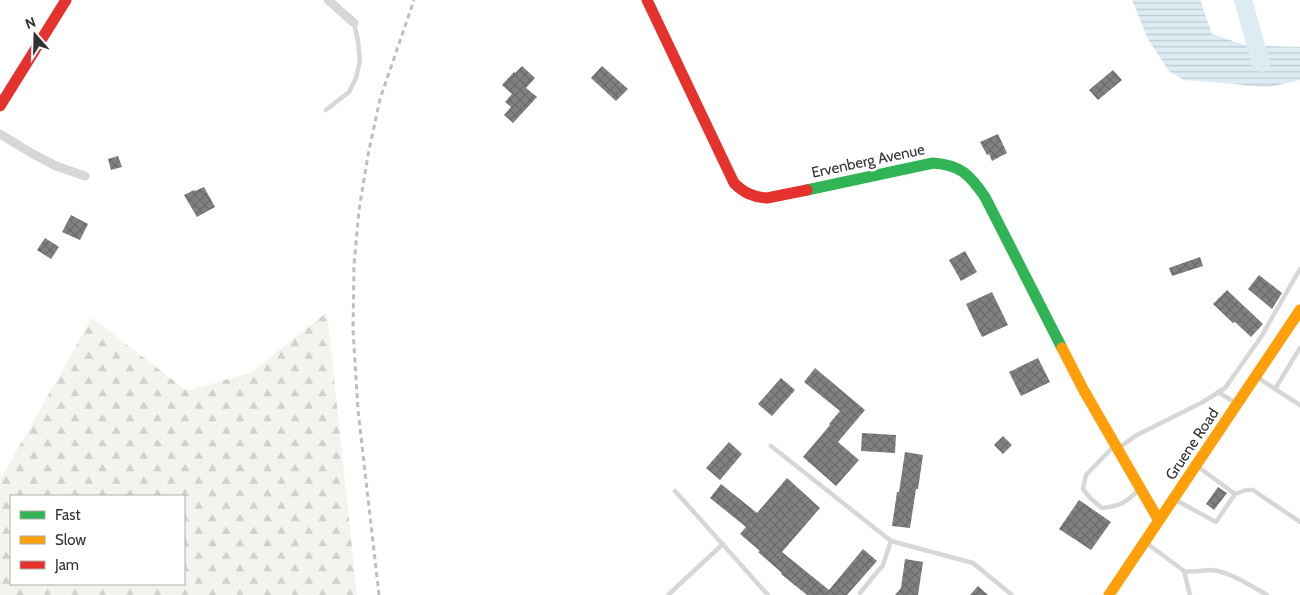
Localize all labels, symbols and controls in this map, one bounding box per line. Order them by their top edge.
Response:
north arrow [10,10,60,60]
text: N [23,13,38,33]
street label: Ervenberg Avenue [810,140,927,182]
street label: Gruene Road [1162,405,1222,483]
legend [10,495,185,585]
text: Fast [55,506,80,524]
text: Slow [55,531,86,549]
text: Jam [54,556,79,574]

